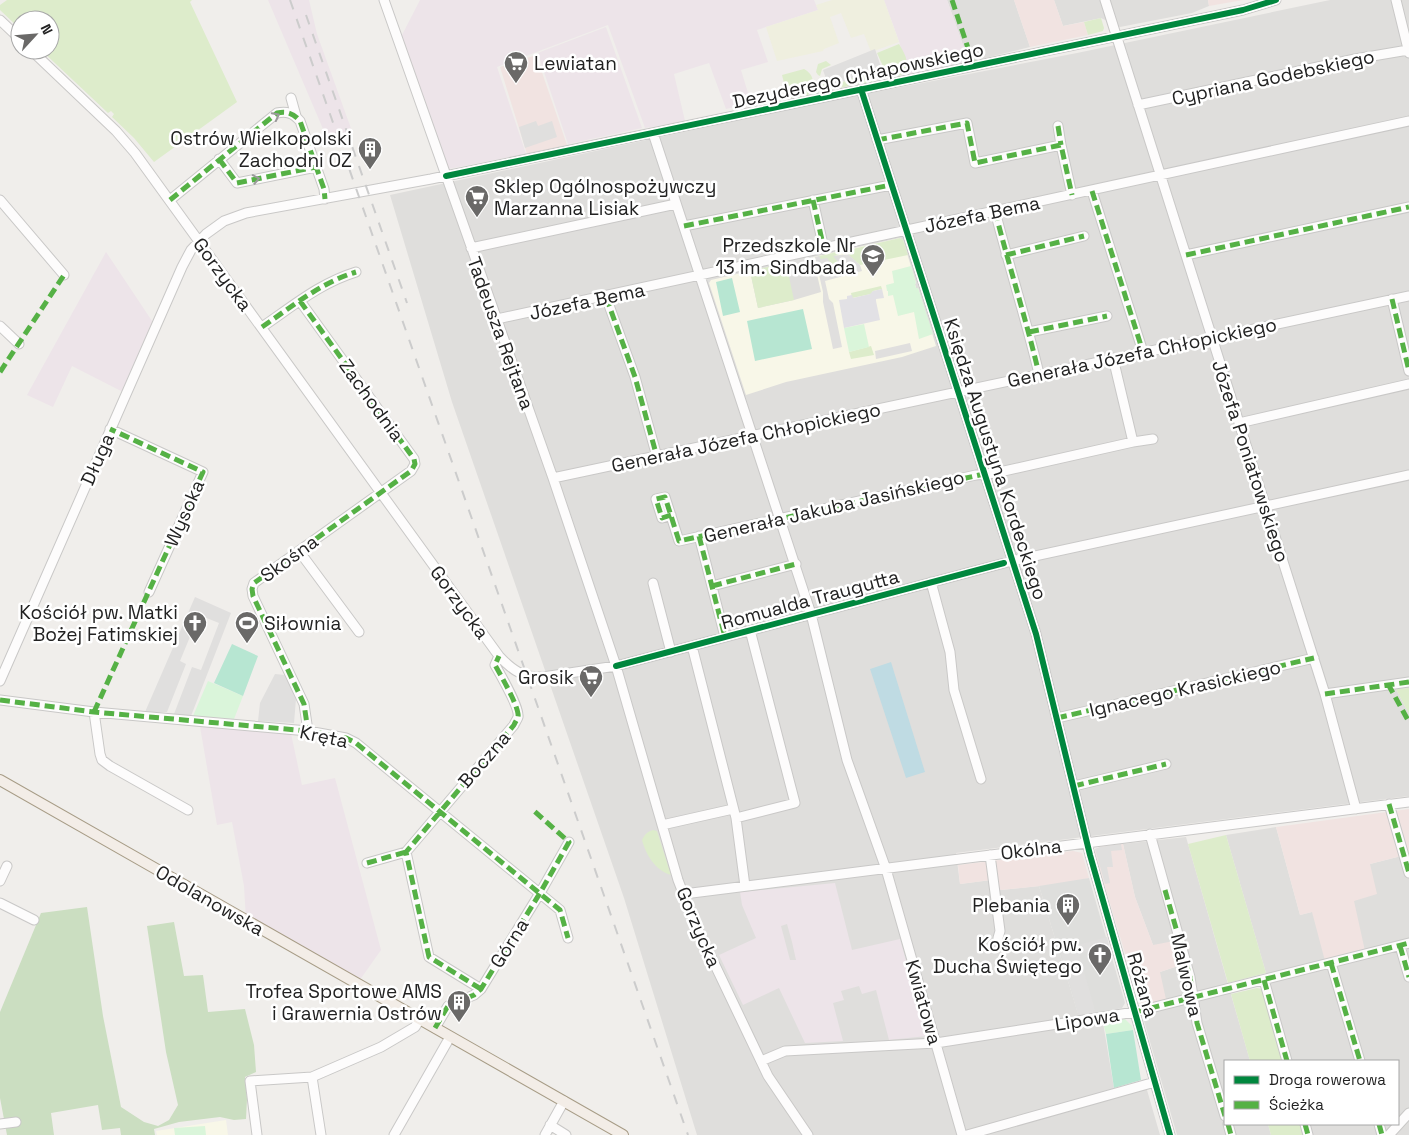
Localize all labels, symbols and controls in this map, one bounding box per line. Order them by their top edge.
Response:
north arrow [10,10,60,60]
text: N [37,21,57,37]
street label: Dezyderego Chłapowskiego [730,37,986,114]
street label: Cypriana Godebskiego [1170,44,1377,111]
supermarket icon: Lewiatan [503,50,529,84]
place label: Lewiatan [534,51,617,76]
one-way arrow [271,112,280,122]
place label: Ostrów Wielkopolski Zachodni OZ [170,126,352,173]
building icon: Ostrów Wielkopolski Zachodni OZ [357,136,383,170]
one-way arrow [252,174,260,185]
place label: Sklep Ogólnospożywczy Marzanna Lisiak [494,174,716,221]
supermarket icon: Sklep Ogólnospożywczy Marzanna Lisiak [464,184,490,218]
street label: Józefa Bema [922,190,1042,239]
street label: Gorzycka [187,232,258,316]
place label: Przedszkole Nr 13 im. Sindbada [715,233,856,280]
school or university icon: Przedszkole Nr 13 im. Sindbada [860,243,886,277]
street label: Tadeusza Rejtana [461,253,540,413]
street label: Józefa Bema [527,277,647,326]
street label: Generała Józefa Chłopickiego [1005,312,1279,393]
street label: Księdza Augustyna Kordeckiego [938,315,1053,603]
street label: Zachodnia [333,354,410,446]
street label: Józefa Poniatowskiego [1206,357,1295,565]
street label: Generała Józefa Chłopickiego [609,397,883,478]
street label: Długa [75,429,120,489]
street label: Generała Jakuba Jasińskiego [701,464,967,549]
street label: Wysoka [159,476,210,551]
street label: Skośna [255,529,323,588]
street label: Gorzycka [424,560,495,644]
street label: Romualda Traugutta [718,564,902,635]
place label: Kościół pw. Matki Bożej Fatimskiej [19,600,178,647]
church icon: Kościół pw. Matki Bożej Fatimskiej [182,610,208,644]
sports icon: Siłownia [234,610,260,644]
place label: Siłownia [264,611,341,636]
street label: Ignacego Krasickiego [1087,654,1283,723]
supermarket icon: Grosik [578,664,604,698]
place label: Grosik [518,665,574,690]
street label: Kręta [297,719,350,754]
street label: Boczna [453,725,516,793]
street label: Okólna [999,833,1063,866]
street label: Odolanowska [151,859,269,942]
street label: Gorzycka [670,883,727,971]
building icon: Plebania [1055,892,1081,926]
place label: Plebania [972,893,1050,918]
street label: Górna [485,914,534,973]
street label: Malwowa [1165,931,1208,1019]
place label: Kościół pw. Ducha Świętego [933,932,1082,979]
church icon: Kościół pw. Ducha Świętego [1087,942,1113,976]
street label: Różana [1121,950,1164,1021]
street label: Kwiatowa [899,957,948,1048]
place label: Trofea Sportowe AMS i Grawernia Ostrów [245,979,442,1026]
building icon: Trofea Sportowe AMS i Grawernia Ostrów [446,989,472,1023]
street label: Lipowa [1053,1002,1121,1037]
legend [1224,1060,1399,1125]
text: Droga rowerowa [1269,1070,1386,1089]
text: Ścieżka [1269,1095,1324,1114]

